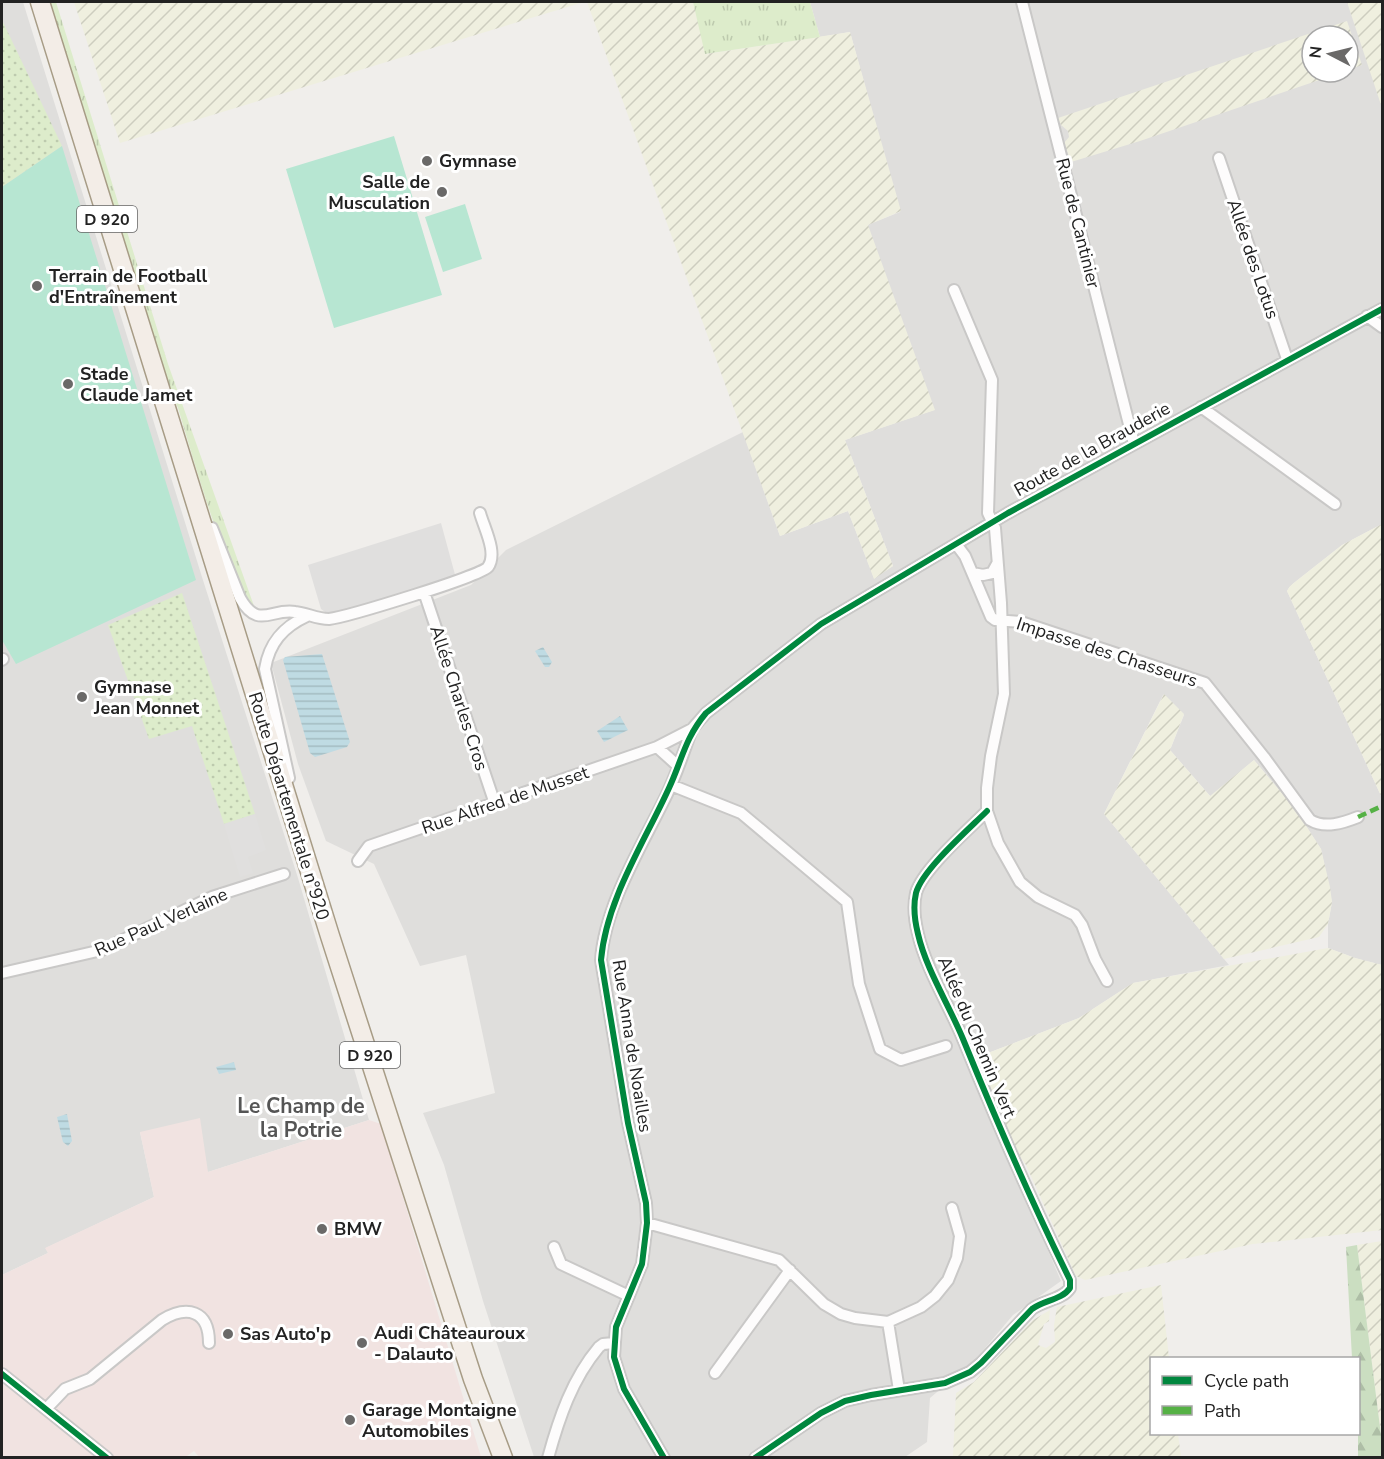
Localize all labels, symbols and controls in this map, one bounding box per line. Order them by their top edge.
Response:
north arrow [1300,24,1360,84]
text: N [1304,45,1328,60]
place label: Gymnase [439,149,517,173]
marker: Gymnase [420,154,434,168]
street label: Rue de Cantinier [1050,155,1106,291]
place label: Salle de Musculation [328,170,430,215]
marker: Salle de Musculation [435,185,449,199]
street label: Allée des Lotus [1221,196,1285,322]
road number: D 920 [77,206,137,232]
place label: Terrain de Football d'Entraînement [49,264,208,309]
marker: Terrain de Football d'Entraînement [30,279,44,293]
place label: Stade Claude Jamet [80,362,192,407]
marker: Stade Claude Jamet [61,377,75,391]
street label: Route de la Brauderie [1010,396,1174,502]
street label: Impasse des Chasseurs [1014,611,1200,693]
street label: Allée Charles Cros [424,622,494,774]
place label: Gymnase Jean Monnet [93,675,199,720]
street label: Route Départementale n°920 [243,689,335,923]
marker: Gymnase Jean Monnet [75,690,89,704]
street label: Rue Alfred de Musset [418,760,592,840]
street label: Rue Paul Verlaine [91,882,231,962]
street label: Allée du Chemin Vert [932,953,1022,1122]
street label: Rue Anna de Noailles [606,958,658,1134]
road number: D 920 [340,1042,400,1068]
district label: Le Champ de la Potrie [237,1092,365,1144]
place label: BMW [334,1217,382,1241]
marker: BMW [315,1222,329,1236]
place label: Audi Châteauroux - Dalauto [374,1321,525,1366]
place label: Sas Auto'p [240,1322,331,1346]
marker: Sas Auto'p [221,1327,235,1341]
marker: Audi Châteauroux - Dalauto [355,1336,369,1350]
legend [1150,1357,1360,1435]
text: Cycle path [1204,1369,1289,1393]
place label: Garage Montaigne Automobiles [362,1398,517,1443]
text: Path [1204,1399,1241,1423]
marker: Garage Montaigne Automobiles [343,1413,357,1427]

